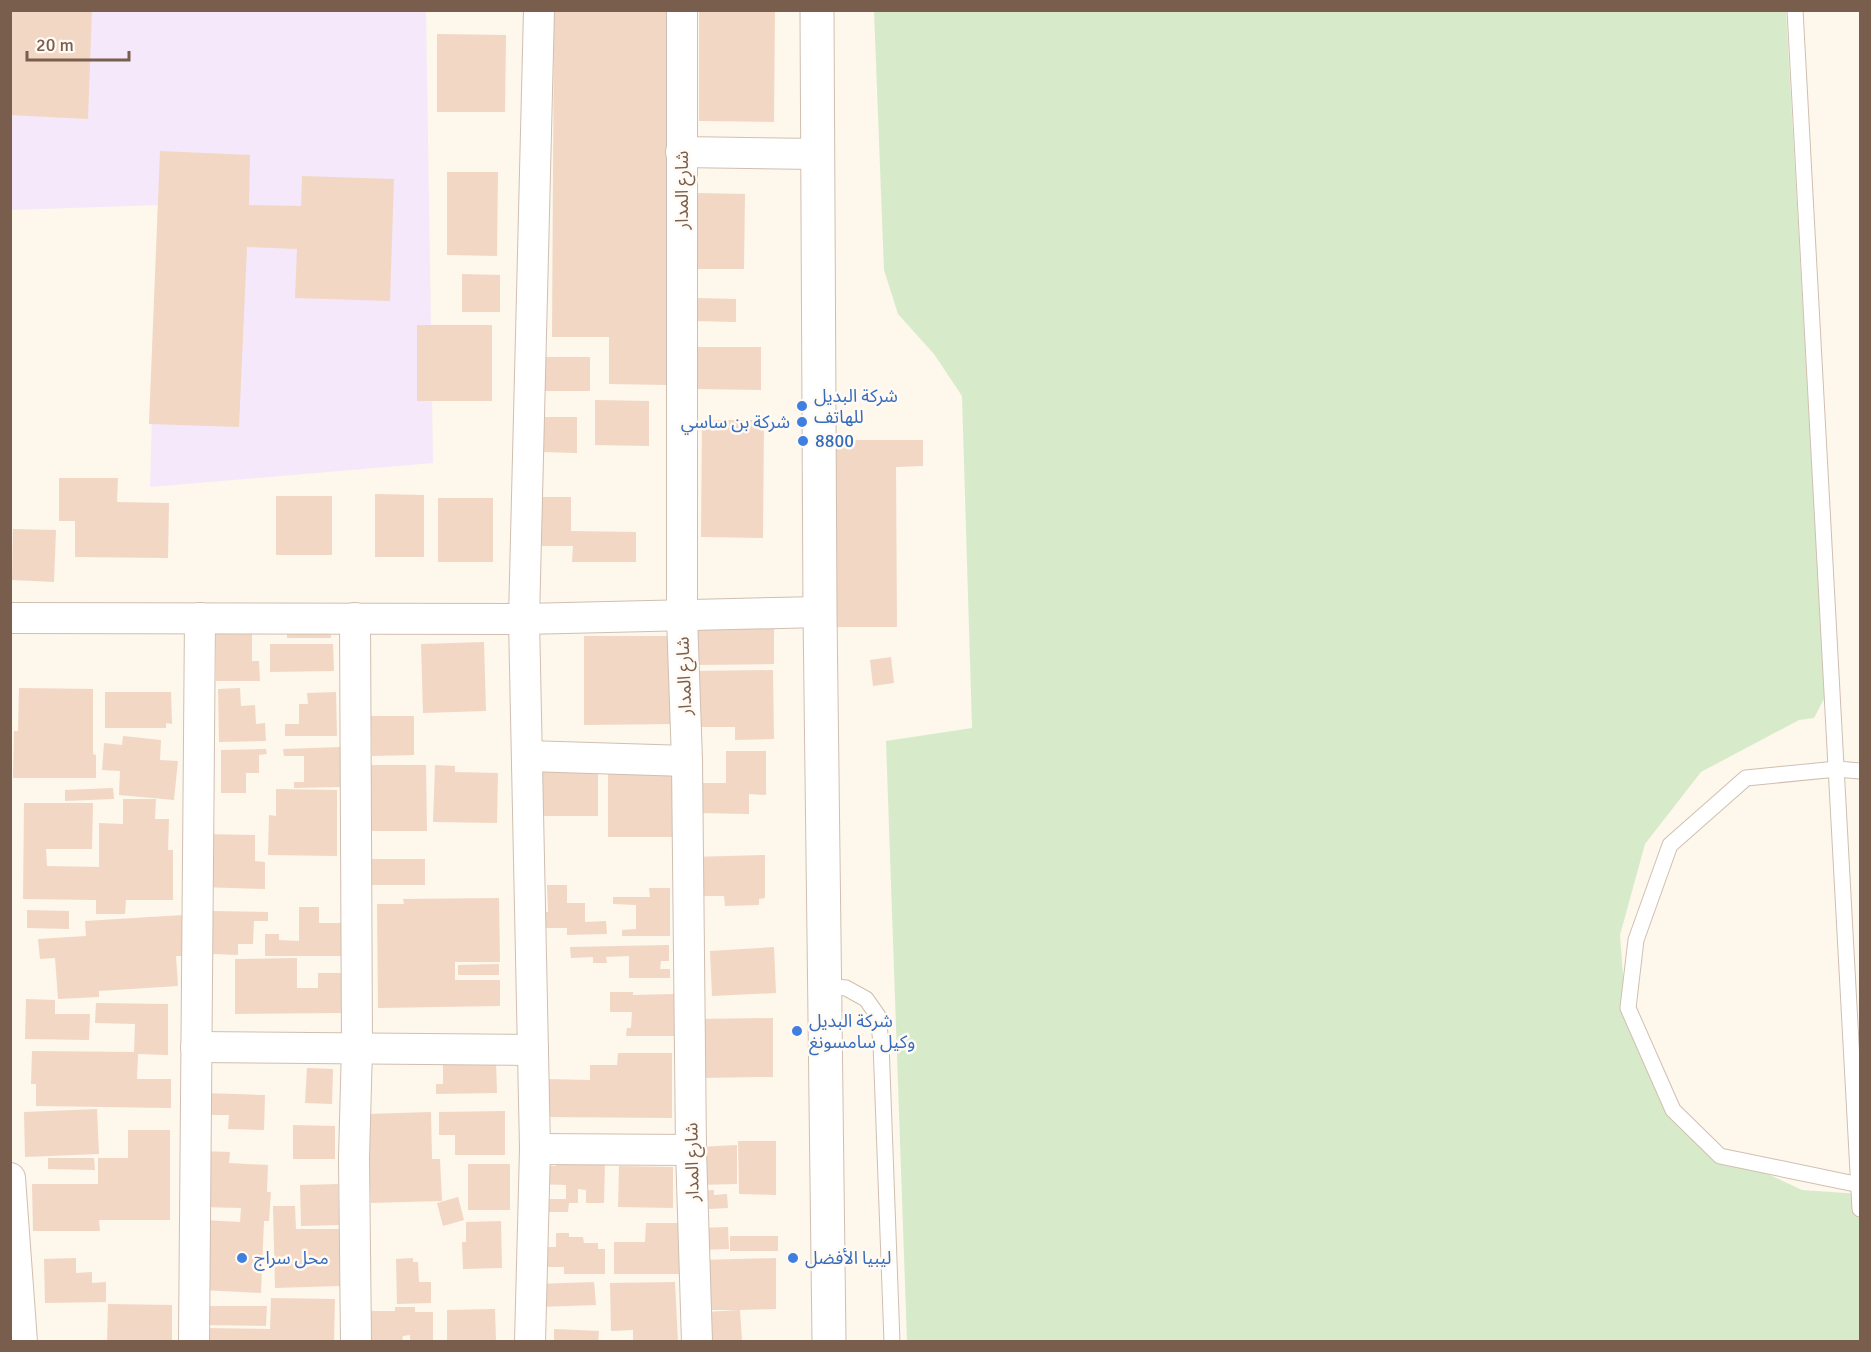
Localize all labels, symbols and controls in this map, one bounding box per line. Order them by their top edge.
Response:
scale bar [27,24,129,62]
text: 20 m [36,34,74,56]
street label: شارع المدار [671,151,696,230]
place label: شركة البديل للهاتف [814,385,898,428]
marker: شركة البديل للهاتف [795,399,809,413]
place label: شركة بن ساسي [681,411,790,435]
marker: شركة بن ساسي [795,415,809,429]
place label: 8800 [815,430,854,452]
marker: 8800 [796,434,810,448]
street label: شارع المدار [672,636,699,717]
place label: شركة البديل وكيل سامسونغ [809,1010,915,1056]
marker: شركة البديل وكيل سامسونغ [790,1024,804,1038]
street label: شارع المدار [680,1122,707,1203]
place label: محل سراج [254,1247,329,1271]
place label: ليبيا الأفضل [805,1247,892,1269]
marker: محل سراج [235,1251,249,1265]
marker: ليبيا الأفضل [786,1251,800,1265]

